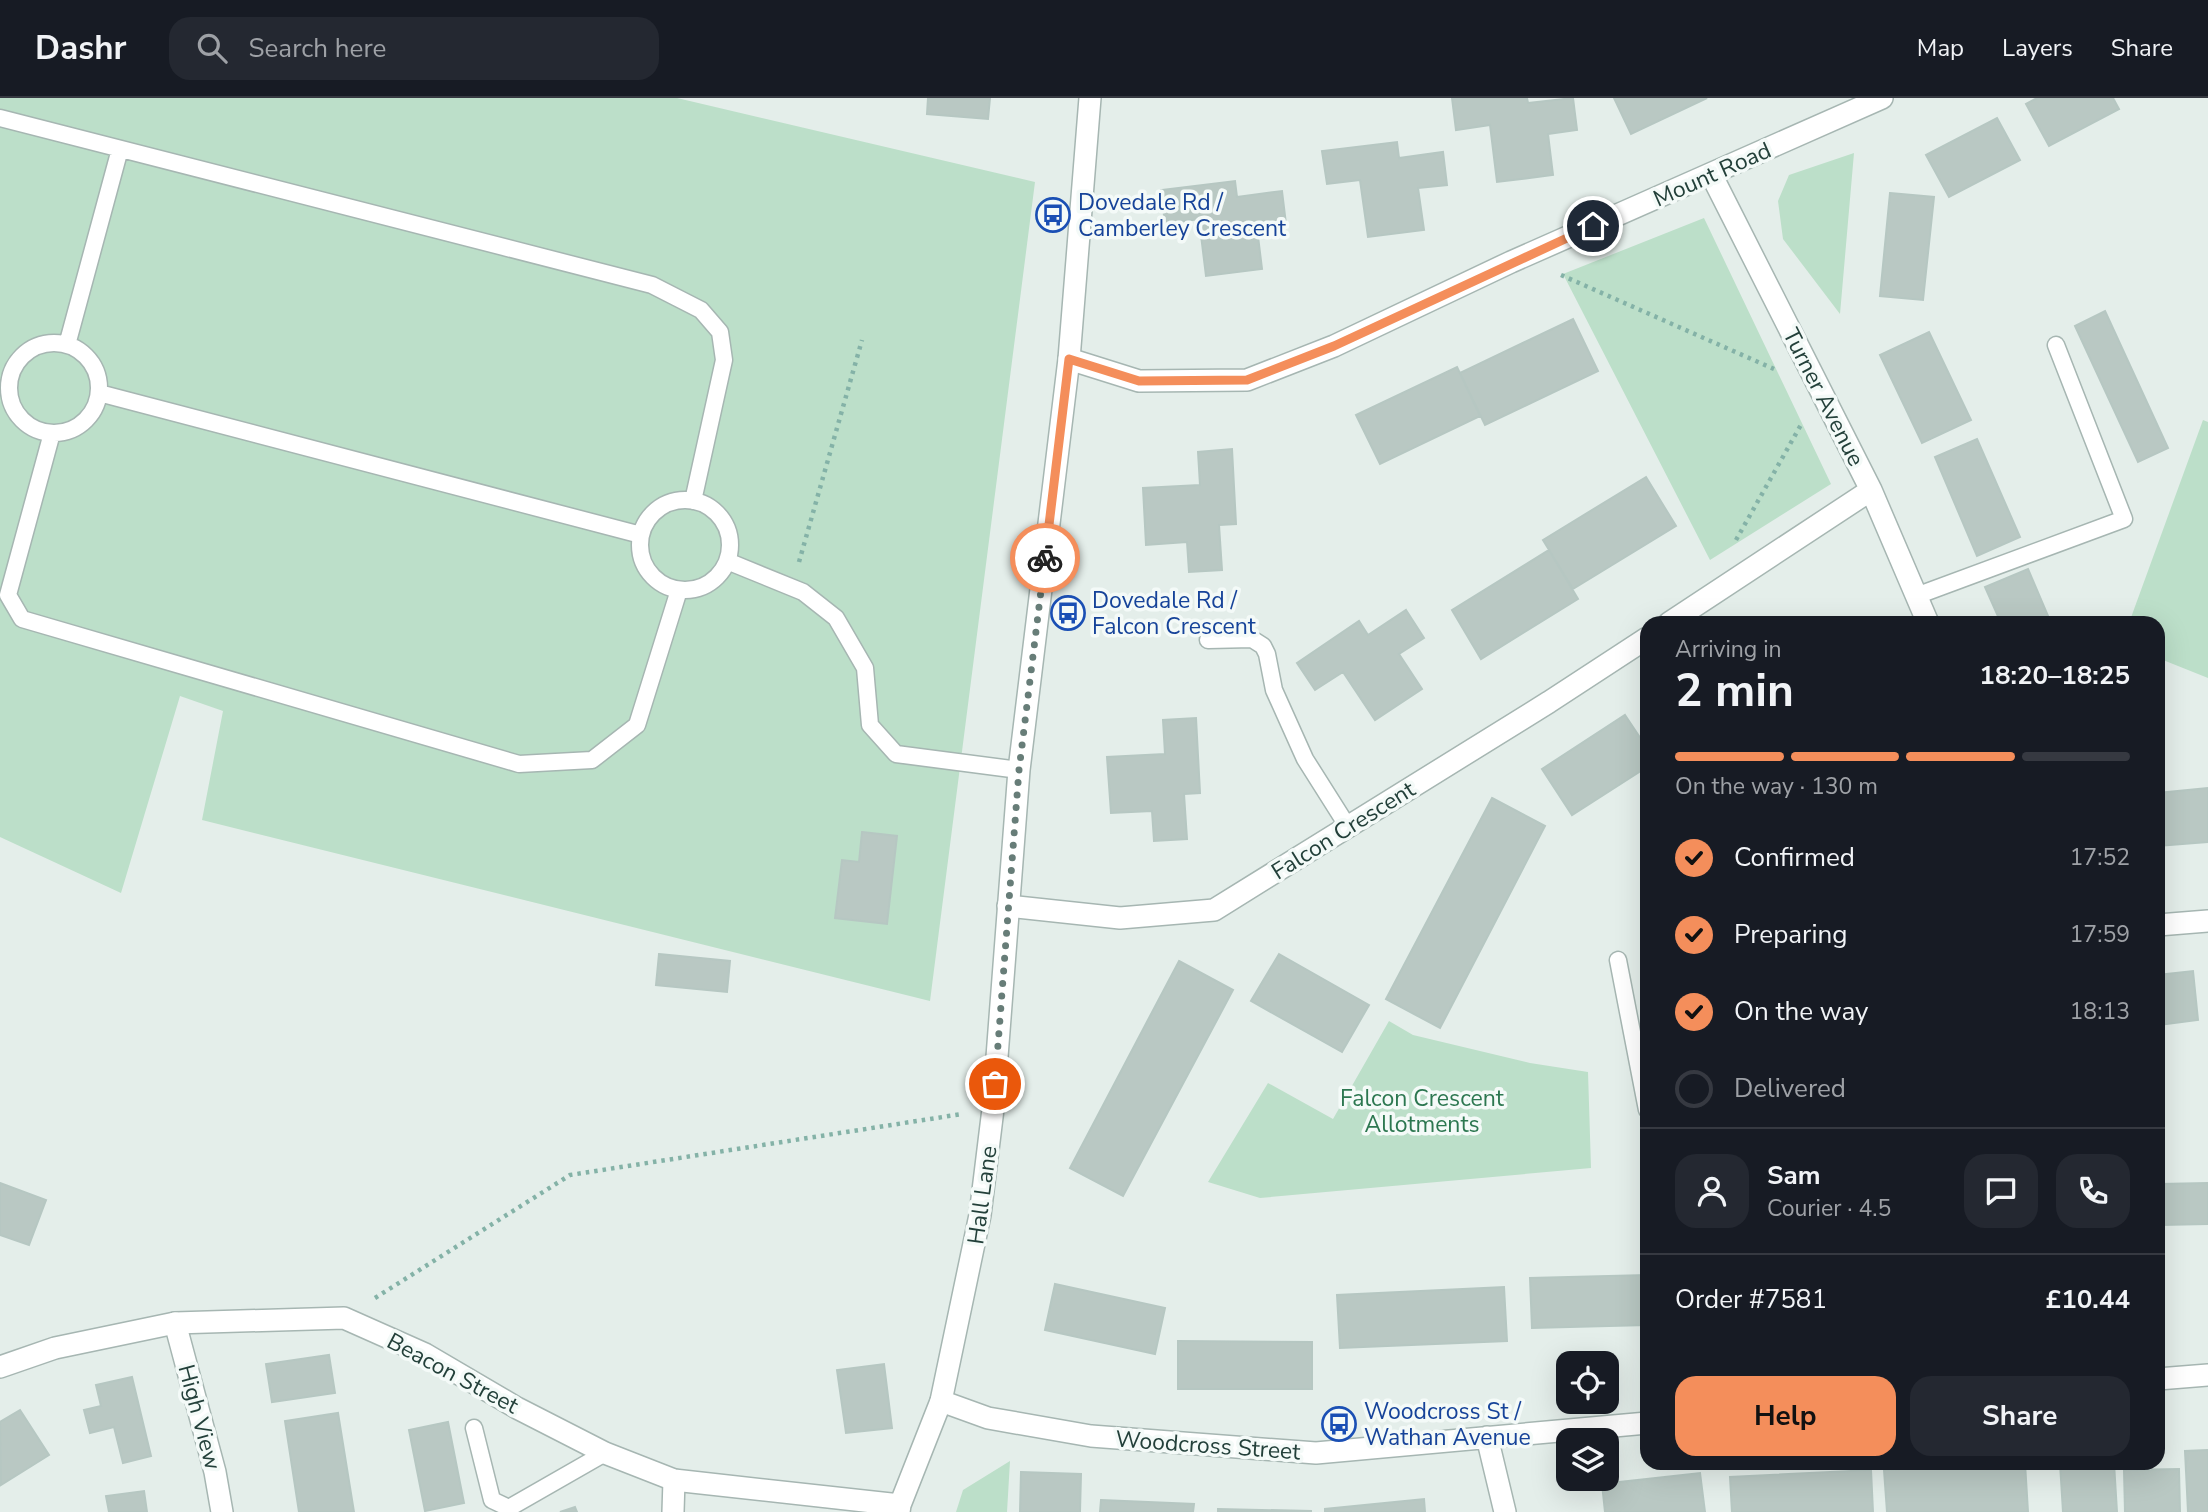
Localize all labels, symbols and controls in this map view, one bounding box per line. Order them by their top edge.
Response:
search box [169,17,659,80]
text: Dashr [35,26,127,71]
icon: search [193,29,231,67]
text: Search here [249,31,386,66]
text: Map [1917,32,1964,64]
text: Layers [2002,32,2073,64]
text: Share [2111,32,2173,64]
street label: Mount Road [1648,135,1776,214]
place label: Dovedale Rd / Camberley Crescent [1078,187,1287,244]
bus stop icon: Dovedale Rd / Camberley Crescent [1034,196,1072,234]
pin [1563,196,1623,256]
icon: home [1574,207,1612,245]
street label: Turner Avenue [1775,323,1872,472]
courier [1010,523,1080,593]
icon: bike [1026,539,1064,577]
place label: Dovedale Rd / Falcon Crescent [1092,585,1257,642]
bus stop icon: Dovedale Rd / Falcon Crescent [1049,594,1087,632]
text: Arriving in [1675,634,1782,665]
text: 18:20–18:25 [1979,658,2130,693]
text: 2 min [1675,659,1794,722]
text: On the way · 130 m [1675,771,1878,802]
street label: Falcon Crescent [1266,773,1422,887]
icon: check [1675,839,1713,877]
text: Confirmed [1734,840,1855,875]
text: 17:52 [2070,842,2130,873]
icon: check [1675,916,1713,954]
text: Preparing [1734,917,1847,952]
text: 17:59 [2070,919,2130,950]
icon: check [1675,993,1713,1031]
text: On the way [1734,994,1868,1029]
text: 18:13 [2070,996,2130,1027]
pin [965,1054,1025,1114]
icon: bag [976,1065,1014,1103]
text: Delivered [1734,1071,1846,1106]
park label: Falcon Crescent Allotments [1340,1083,1505,1140]
street label: Hall Lane [960,1144,1005,1246]
button: person [1675,1154,1749,1228]
button: chat [1964,1154,2038,1228]
button: phone [2056,1154,2130,1228]
text: Sam [1767,1158,1820,1193]
text: Courier · 4.5 [1767,1193,1891,1224]
text: Order #7581 [1675,1282,1827,1317]
text: £10.44 [2046,1282,2130,1317]
street label: Beacon Street [382,1326,525,1422]
map controls [1556,1351,1619,1491]
button: locate [1556,1351,1619,1414]
street label: High View [171,1361,228,1473]
button: Help [1675,1376,1896,1456]
button: Share [1910,1376,2130,1456]
place label: Woodcross St / Wathan Avenue [1364,1396,1531,1453]
bus stop icon: Woodcross St / Wathan Avenue [1320,1405,1358,1443]
street label: Woodcross Street [1114,1424,1302,1467]
button: layers [1556,1428,1619,1491]

